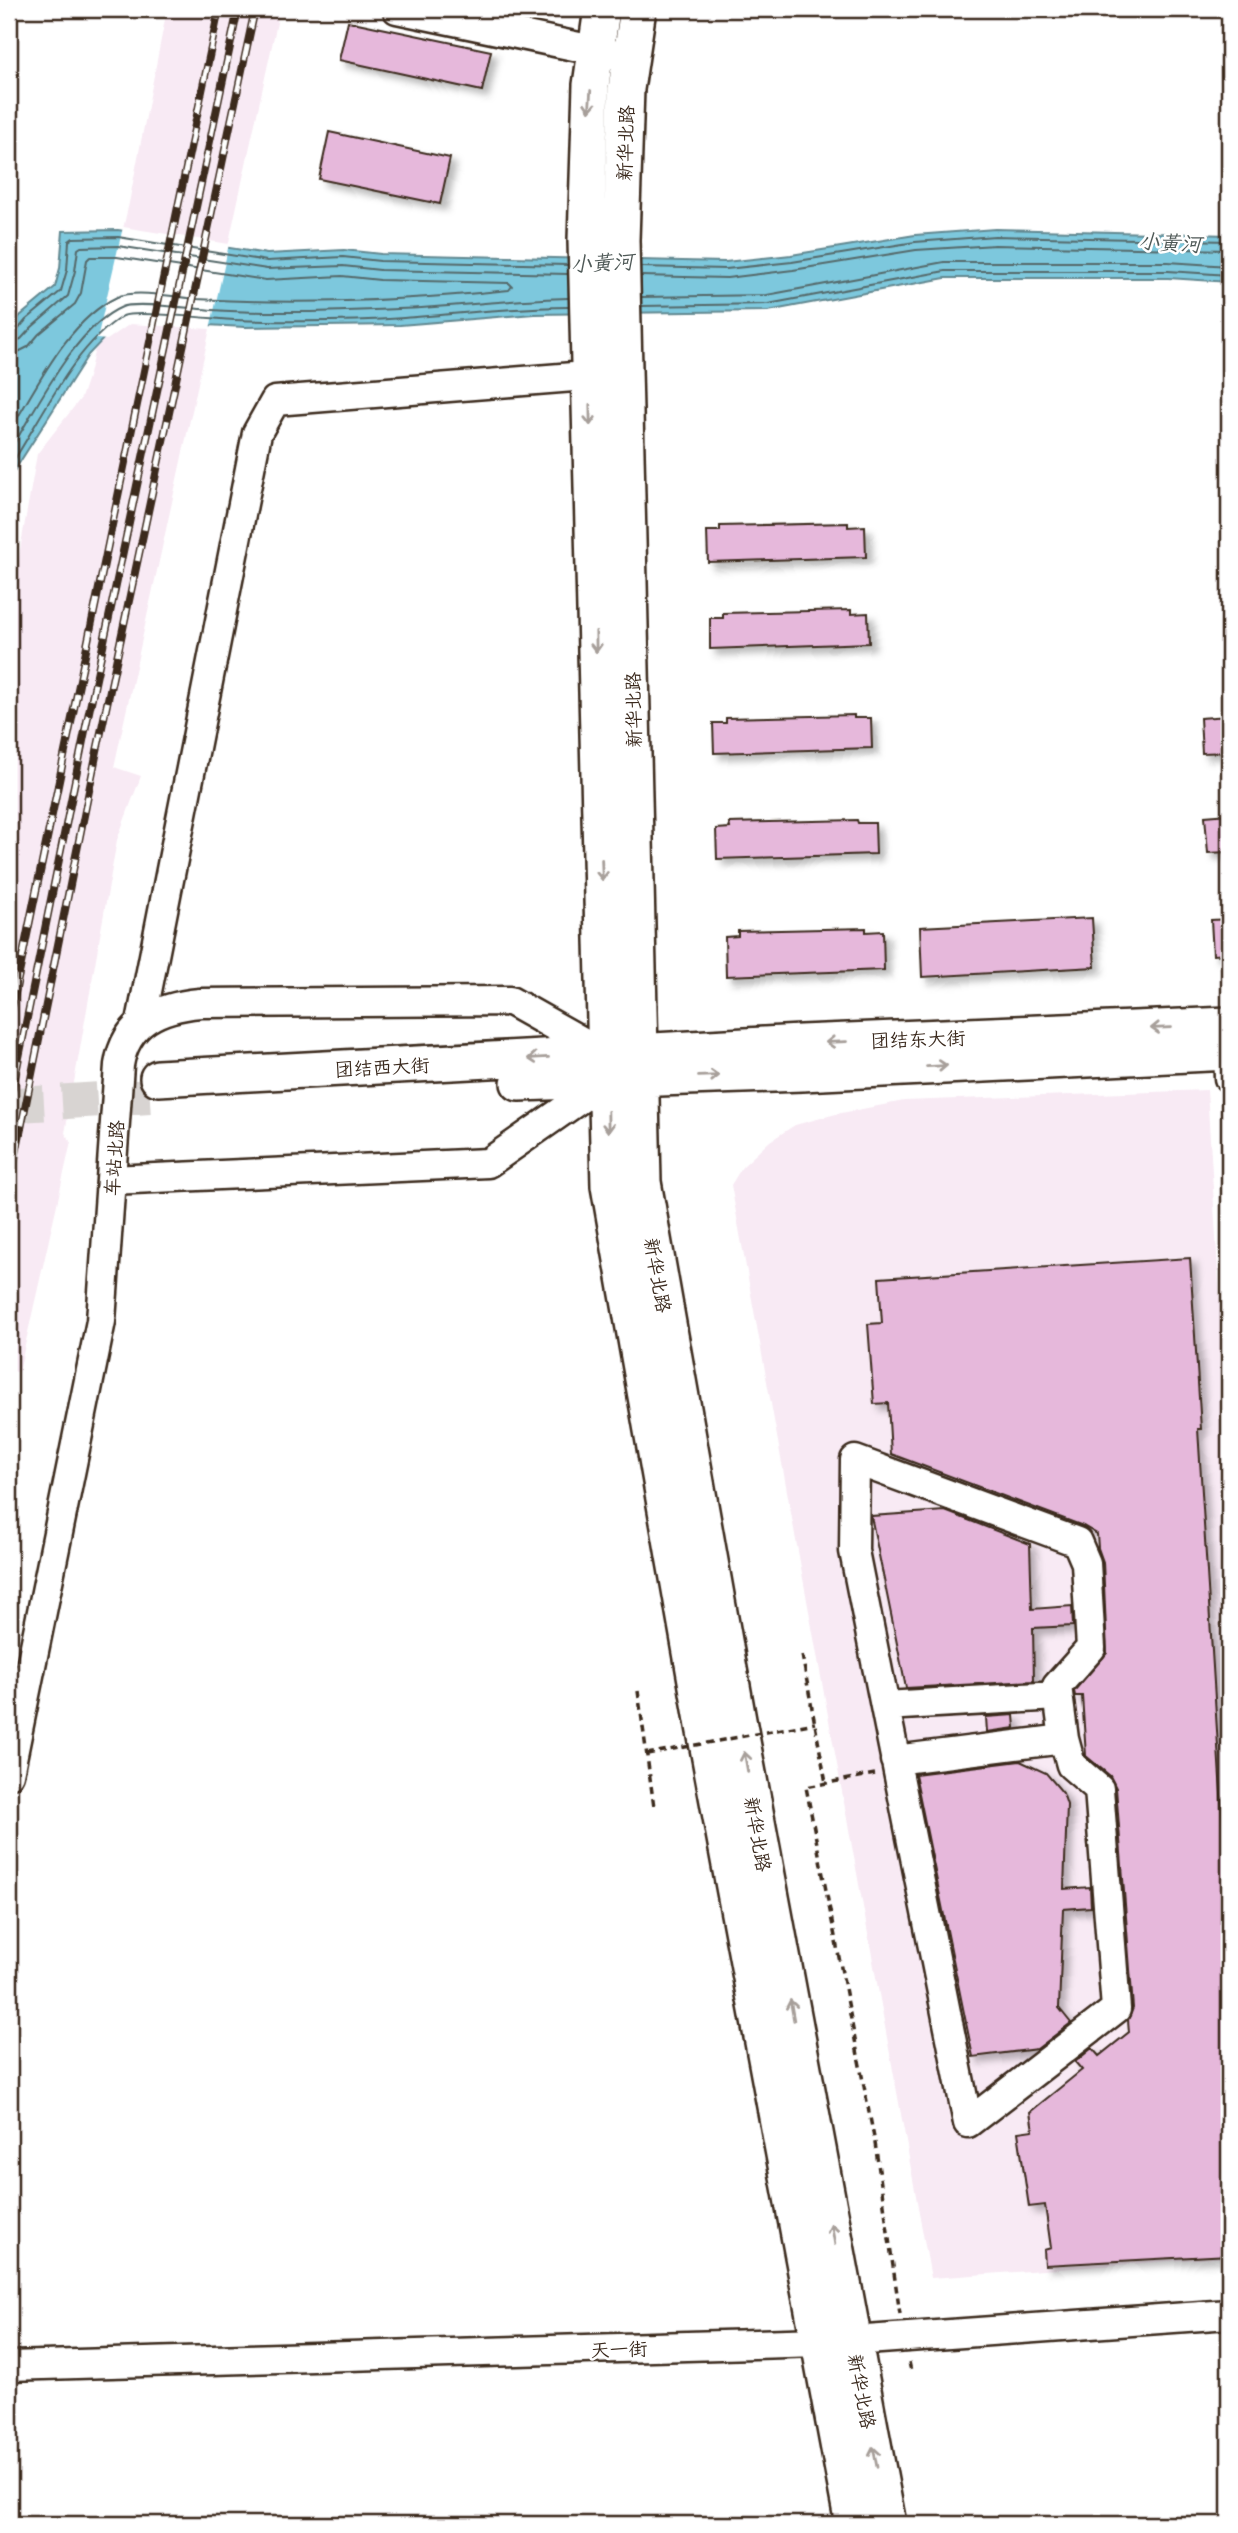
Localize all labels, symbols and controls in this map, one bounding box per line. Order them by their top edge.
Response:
one-way arrow [583,89,596,111]
street label: 新华北路 [609,105,639,181]
water label: 小黄河 [1138,223,1205,259]
water label: 小黄河 [570,243,637,279]
one-way arrow [584,403,597,426]
one-way arrow [589,631,603,654]
street label: 新华北路 [617,672,647,748]
one-way arrow [596,858,609,881]
street label: 团结东大街 [870,1022,966,1054]
one-way arrow [1150,1022,1173,1035]
one-way arrow [825,1035,848,1048]
street label: 团结西大街 [334,1050,430,1082]
one-way arrow [527,1052,550,1065]
one-way arrow [925,1060,948,1073]
one-way arrow [698,1069,721,1082]
one-way arrow [601,1110,614,1133]
street label: 车站北路 [96,1119,130,1197]
street label: 新华北路 [639,1235,679,1315]
one-way arrow [739,1751,752,1774]
street label: 新华北路 [739,1794,779,1874]
one-way arrow [784,1999,798,2022]
one-way arrow [826,2223,839,2246]
street label: 天一街 [590,2333,648,2363]
street label: 新华北路 [842,2351,884,2431]
one-way arrow [868,2446,882,2469]

